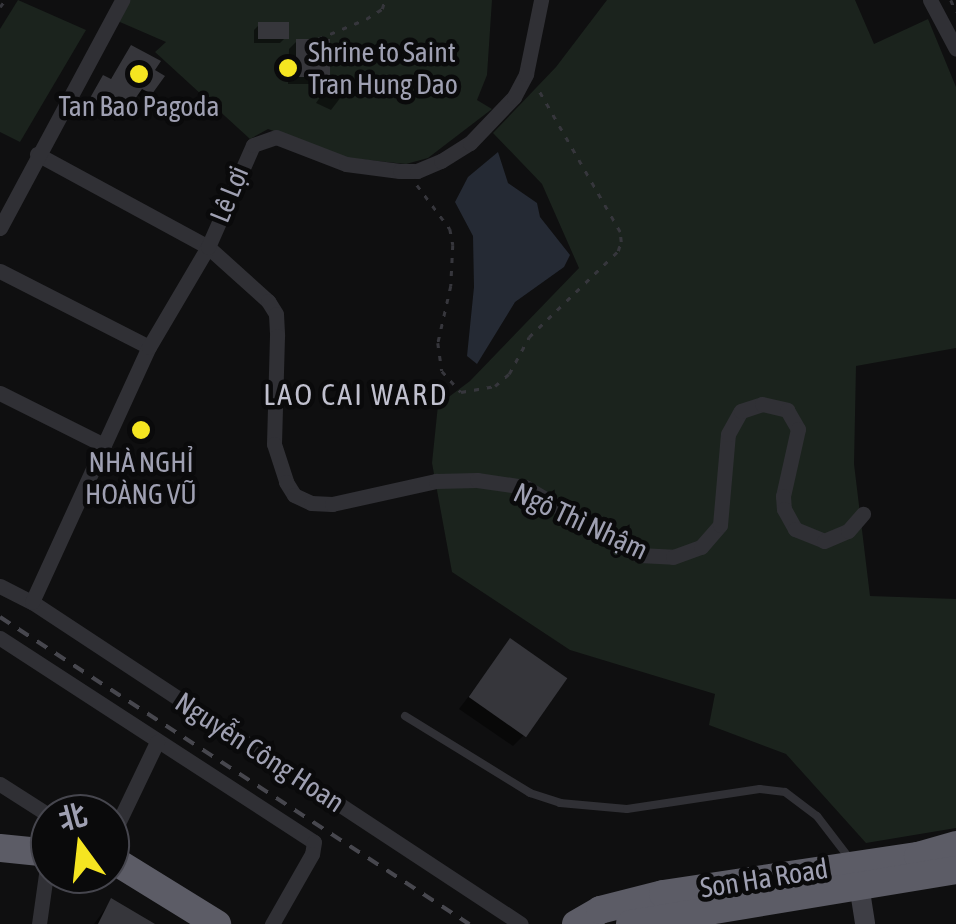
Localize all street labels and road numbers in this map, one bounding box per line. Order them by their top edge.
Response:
street label: Lê Lợi [203,161,255,227]
street label: Ngô Thì Nhậm [509,475,653,567]
street label: Nguyễn Công Hoan [169,685,351,819]
street label: Son Ha Road [698,851,830,905]

